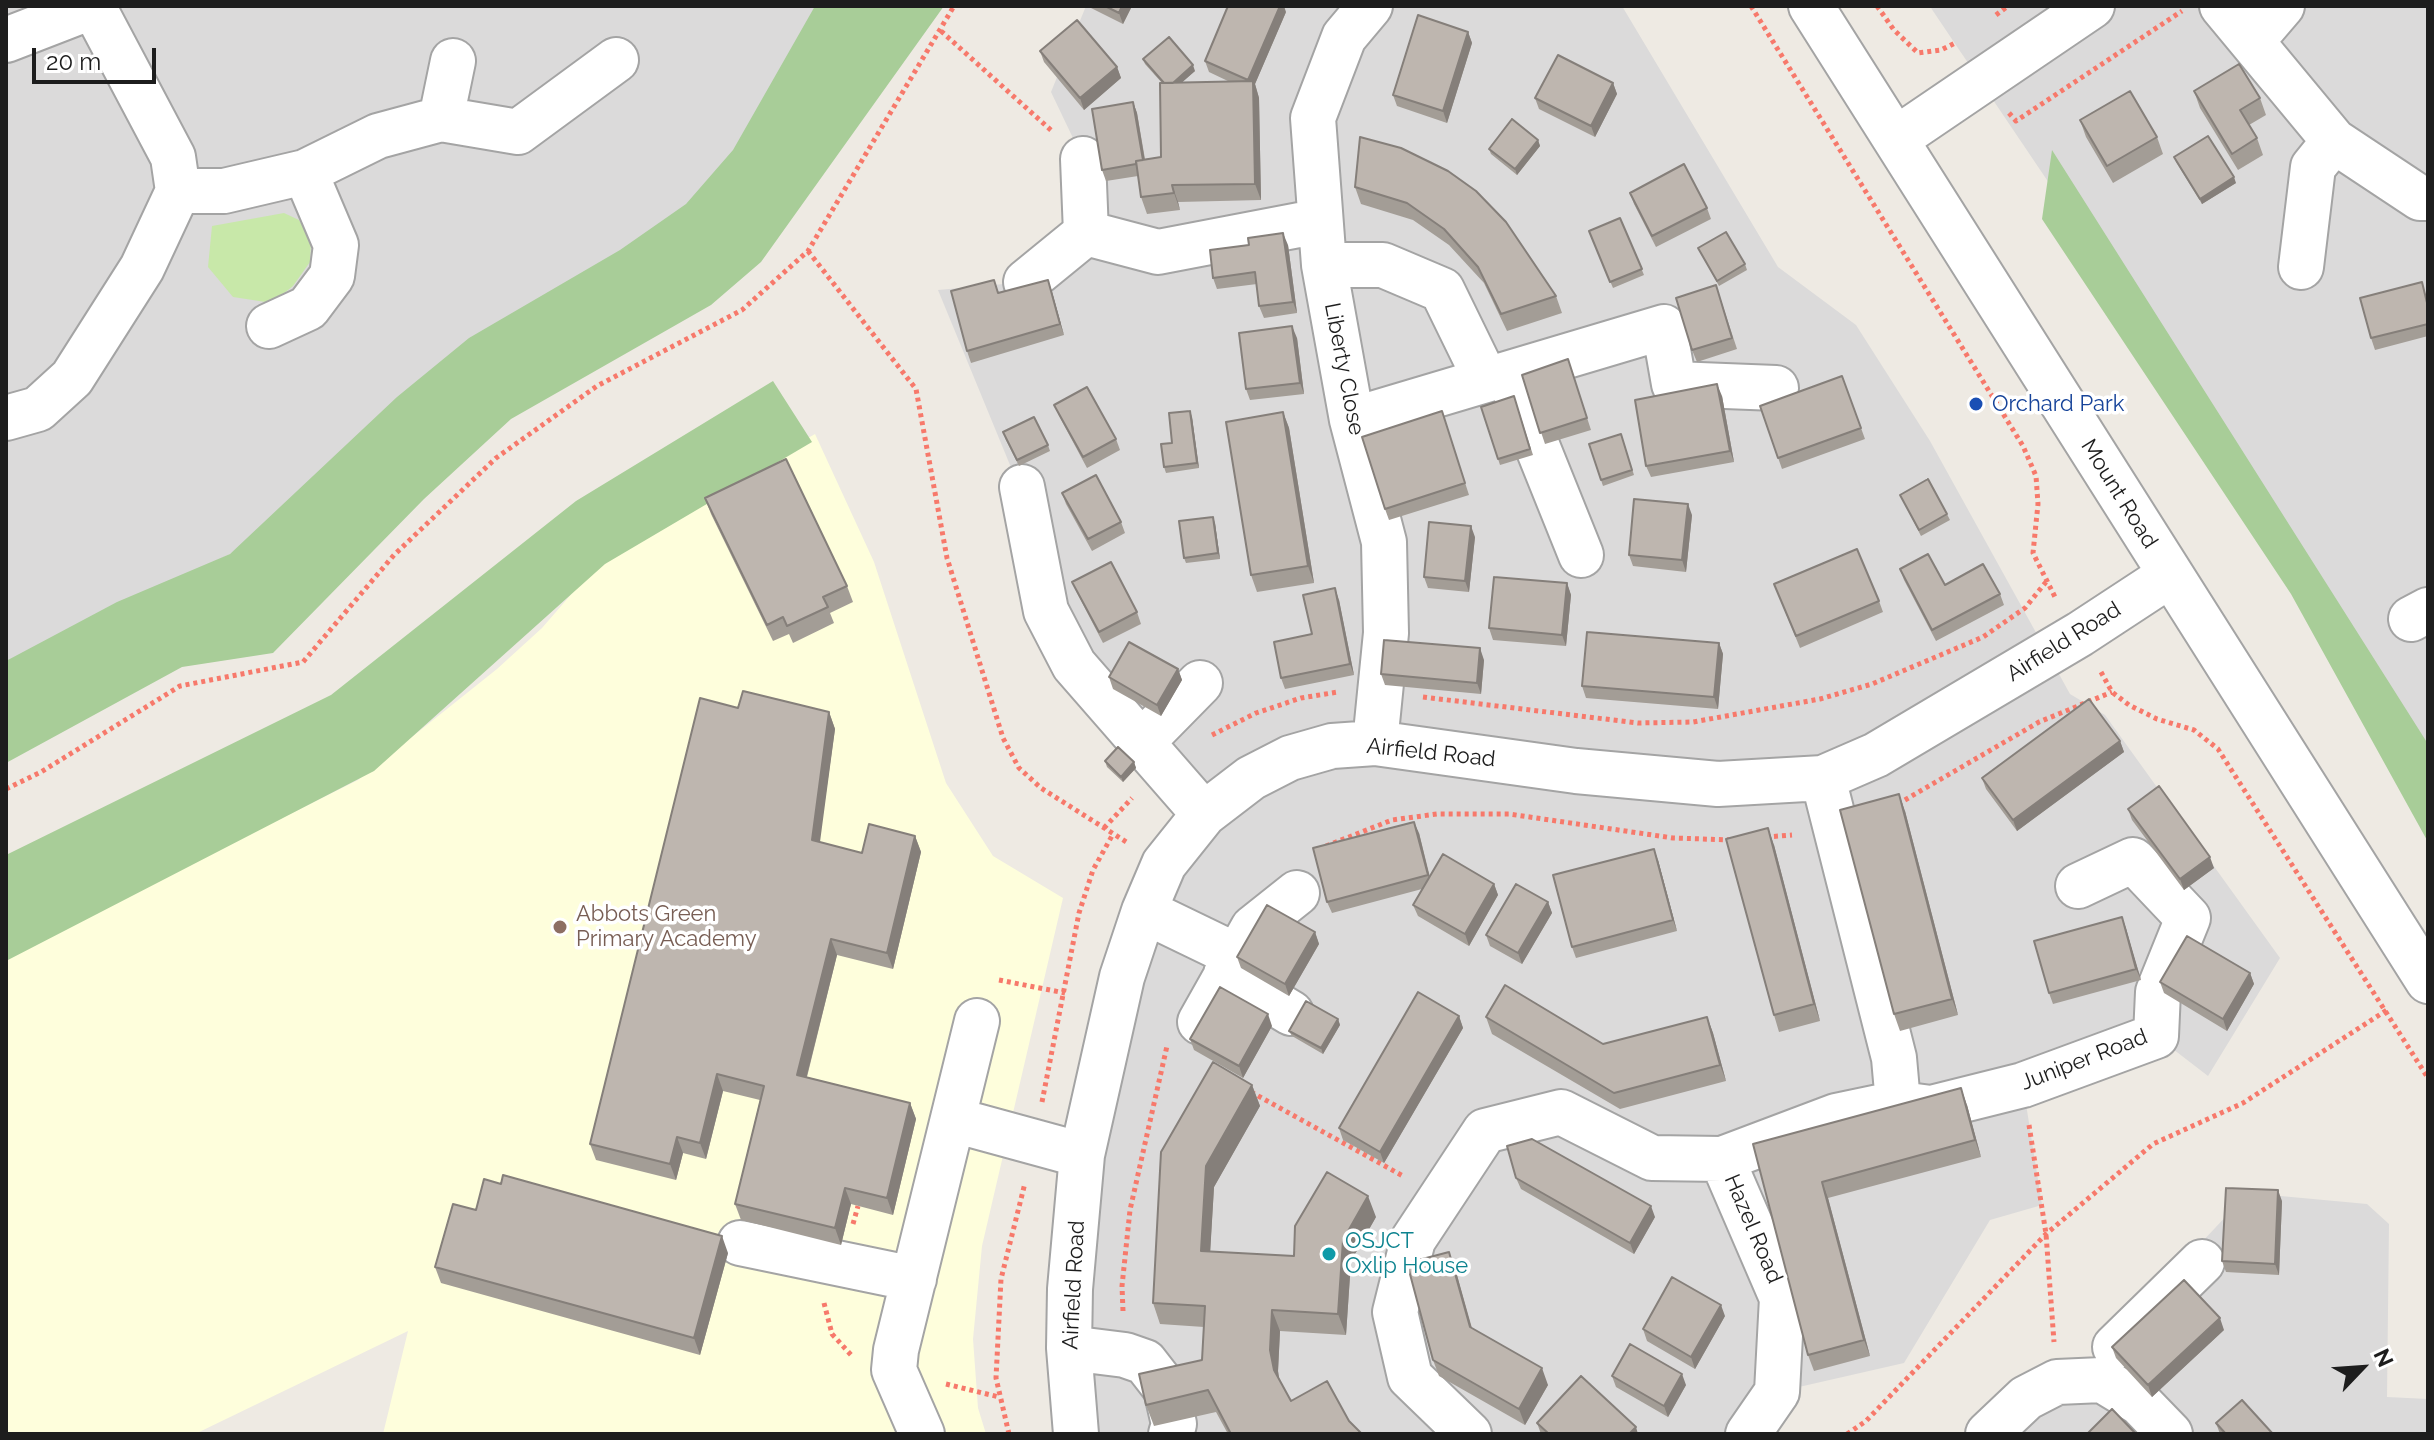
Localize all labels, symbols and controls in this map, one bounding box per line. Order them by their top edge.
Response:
scale bar [36,32,160,82]
text: 20 m [46,47,101,76]
street label: Liberty Close [1318,300,1370,438]
place label: Orchard Park [1992,391,2124,417]
marker: Orchard Park [1967,395,1985,413]
street label: Mount Road [2075,435,2163,553]
street label: Airfield Road [2002,597,2126,687]
street label: Airfield Road [1365,733,1497,773]
place label: Abbots Green Primary Academy [576,901,757,952]
marker: Abbots Green Primary Academy [551,918,569,936]
street label: Juniper Road [2017,1024,2151,1096]
street label: Hazel Road [1718,1170,1788,1288]
street label: Airfield Road [1057,1220,1091,1350]
place label: OSJCT Oxlip House [1345,1228,1468,1280]
marker: OSJCT Oxlip House [1320,1245,1338,1263]
north arrow [2322,1328,2402,1408]
text: N [2368,1345,2399,1371]

